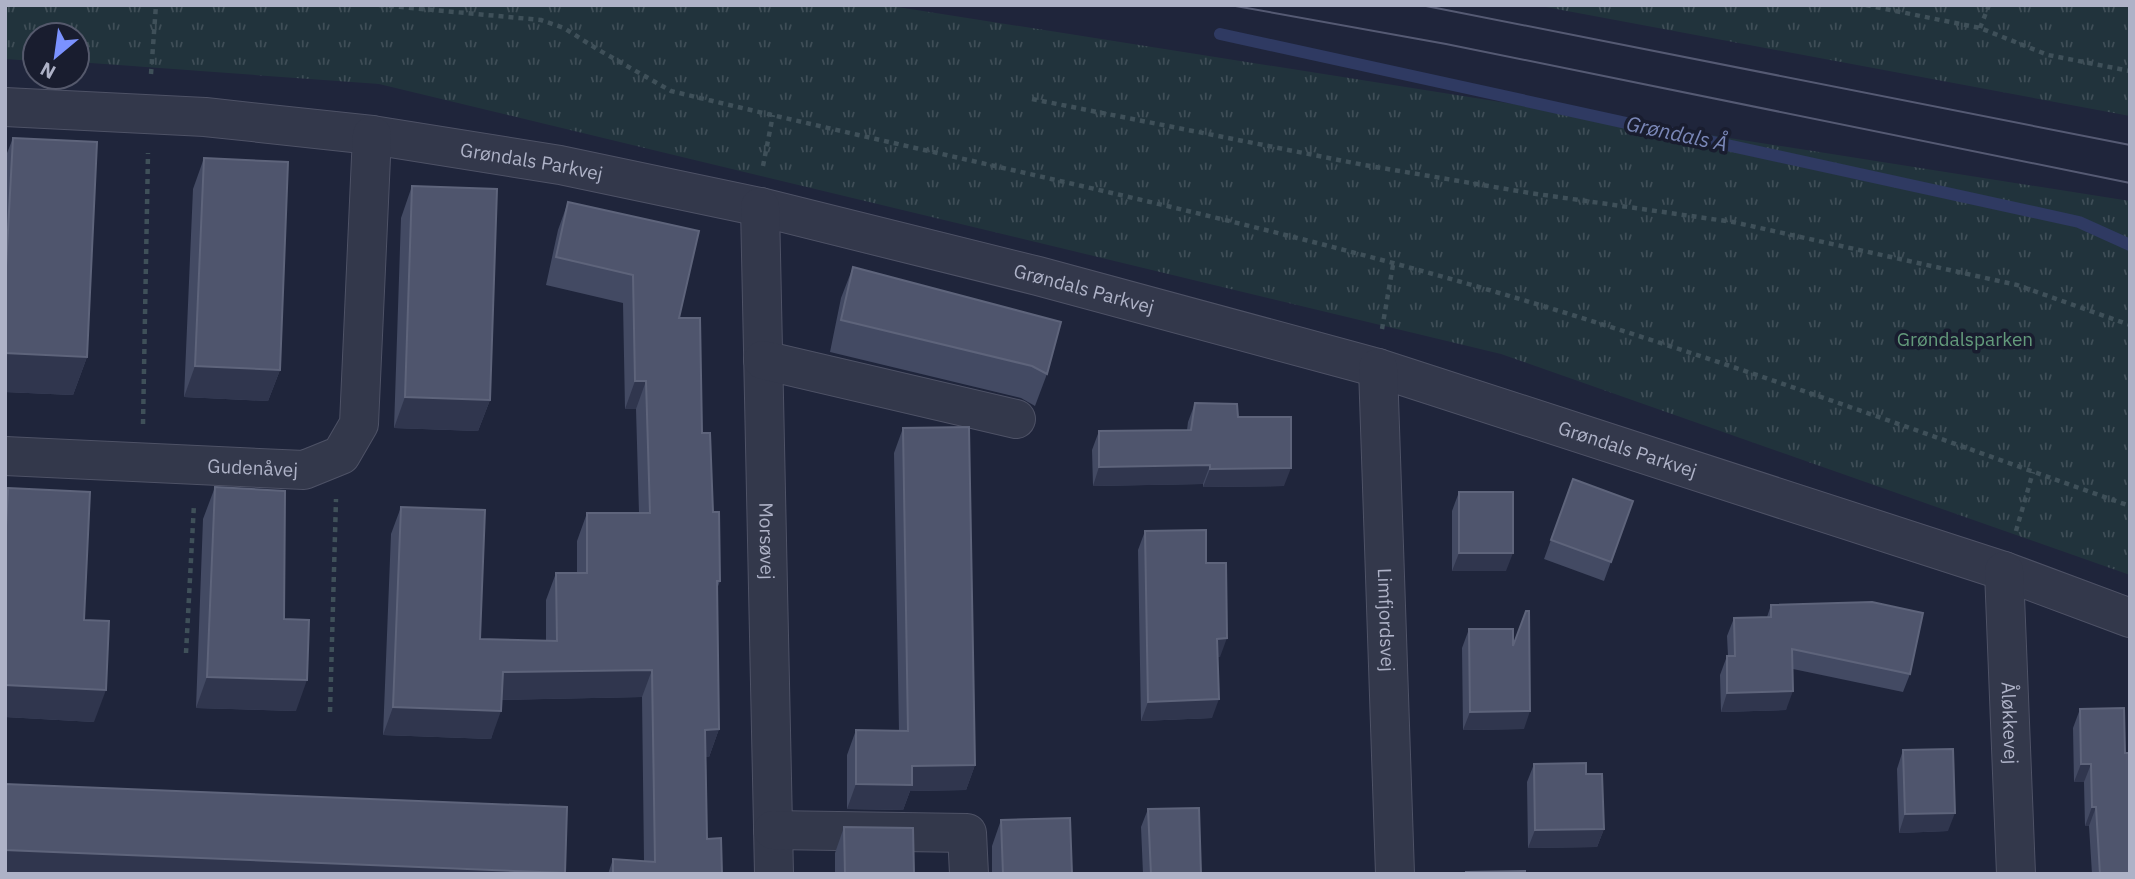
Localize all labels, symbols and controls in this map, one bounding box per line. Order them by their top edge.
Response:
north arrow [21,21,91,91]
text: N [36,57,60,85]
water label: Grøndals Å [1624,109,1730,157]
street label: Grøndals Parkvej [459,137,605,186]
street label: Grøndals Parkvej [1011,258,1157,319]
park label: Grøndalsparken [1897,327,2033,351]
street label: Grøndals Parkvej [1555,415,1700,483]
street label: Gudenåvej [207,453,299,482]
street label: Morsøvej [754,502,780,580]
street label: Limfjordsvej [1373,568,1400,672]
street label: Åløkkevej [1996,681,2024,765]

